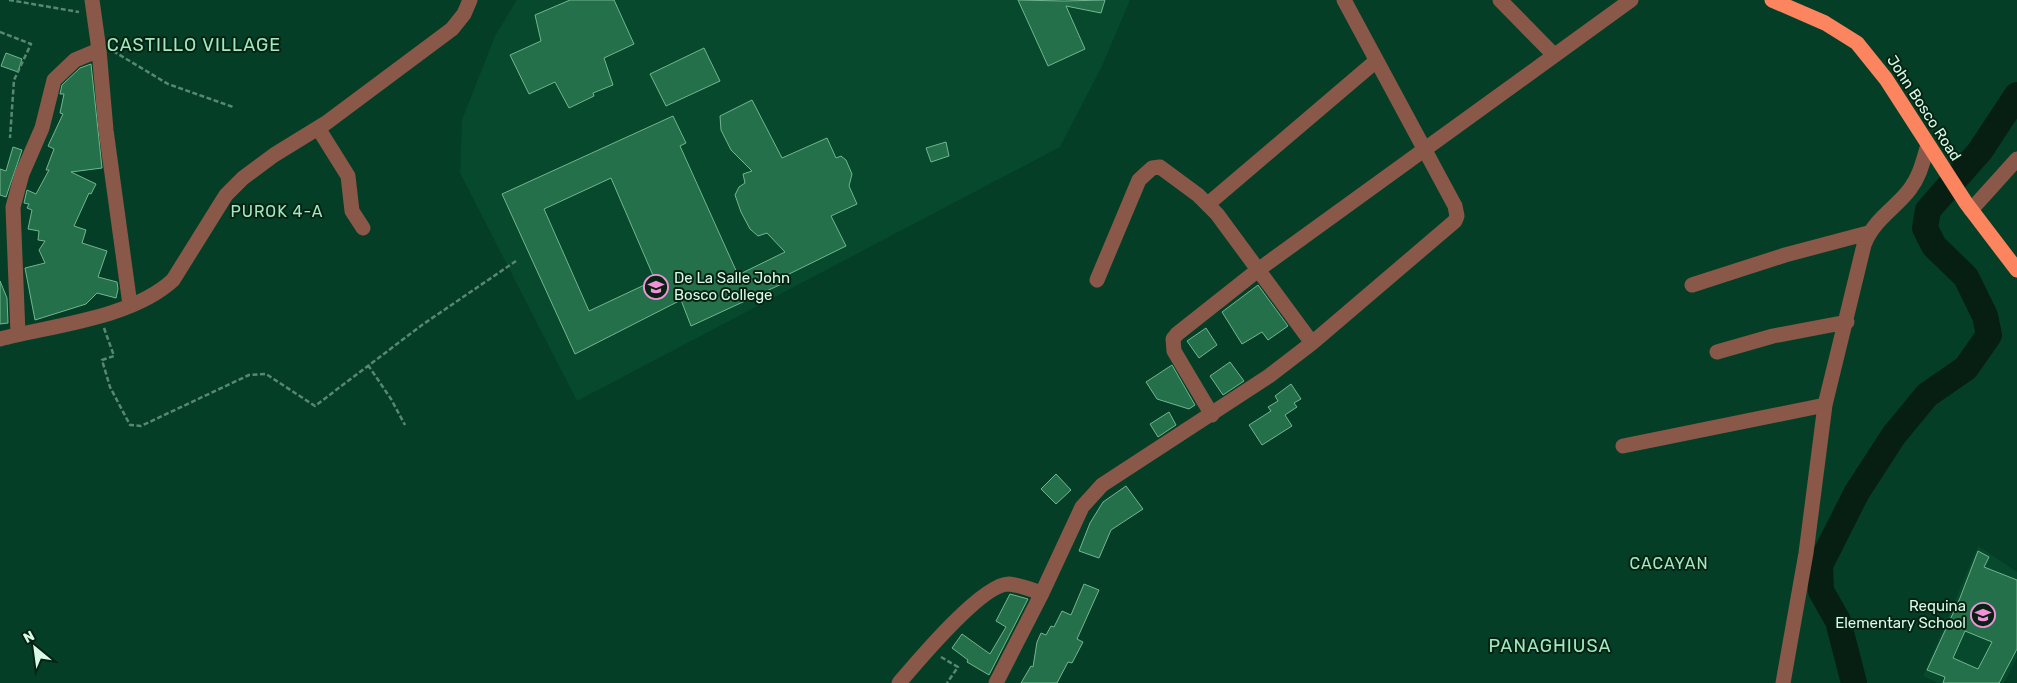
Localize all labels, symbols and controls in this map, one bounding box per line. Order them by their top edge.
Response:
district label: CASTILLO VILLAGE [107,34,281,56]
street label: John Bosco Road [1883,52,1965,164]
district label: PUROK 4-A [230,202,324,221]
place label: De La Salle John Bosco College [674,269,790,304]
school or university icon: De La Salle John Bosco College [643,274,669,300]
district label: CACAYAN [1629,554,1709,573]
place label: Requina Elementary School [1835,597,1966,632]
school or university icon: Requina Elementary School [1970,602,1996,628]
north arrow [10,623,60,673]
text: N [20,627,37,647]
district label: PANAGHIUSA [1489,635,1611,657]

